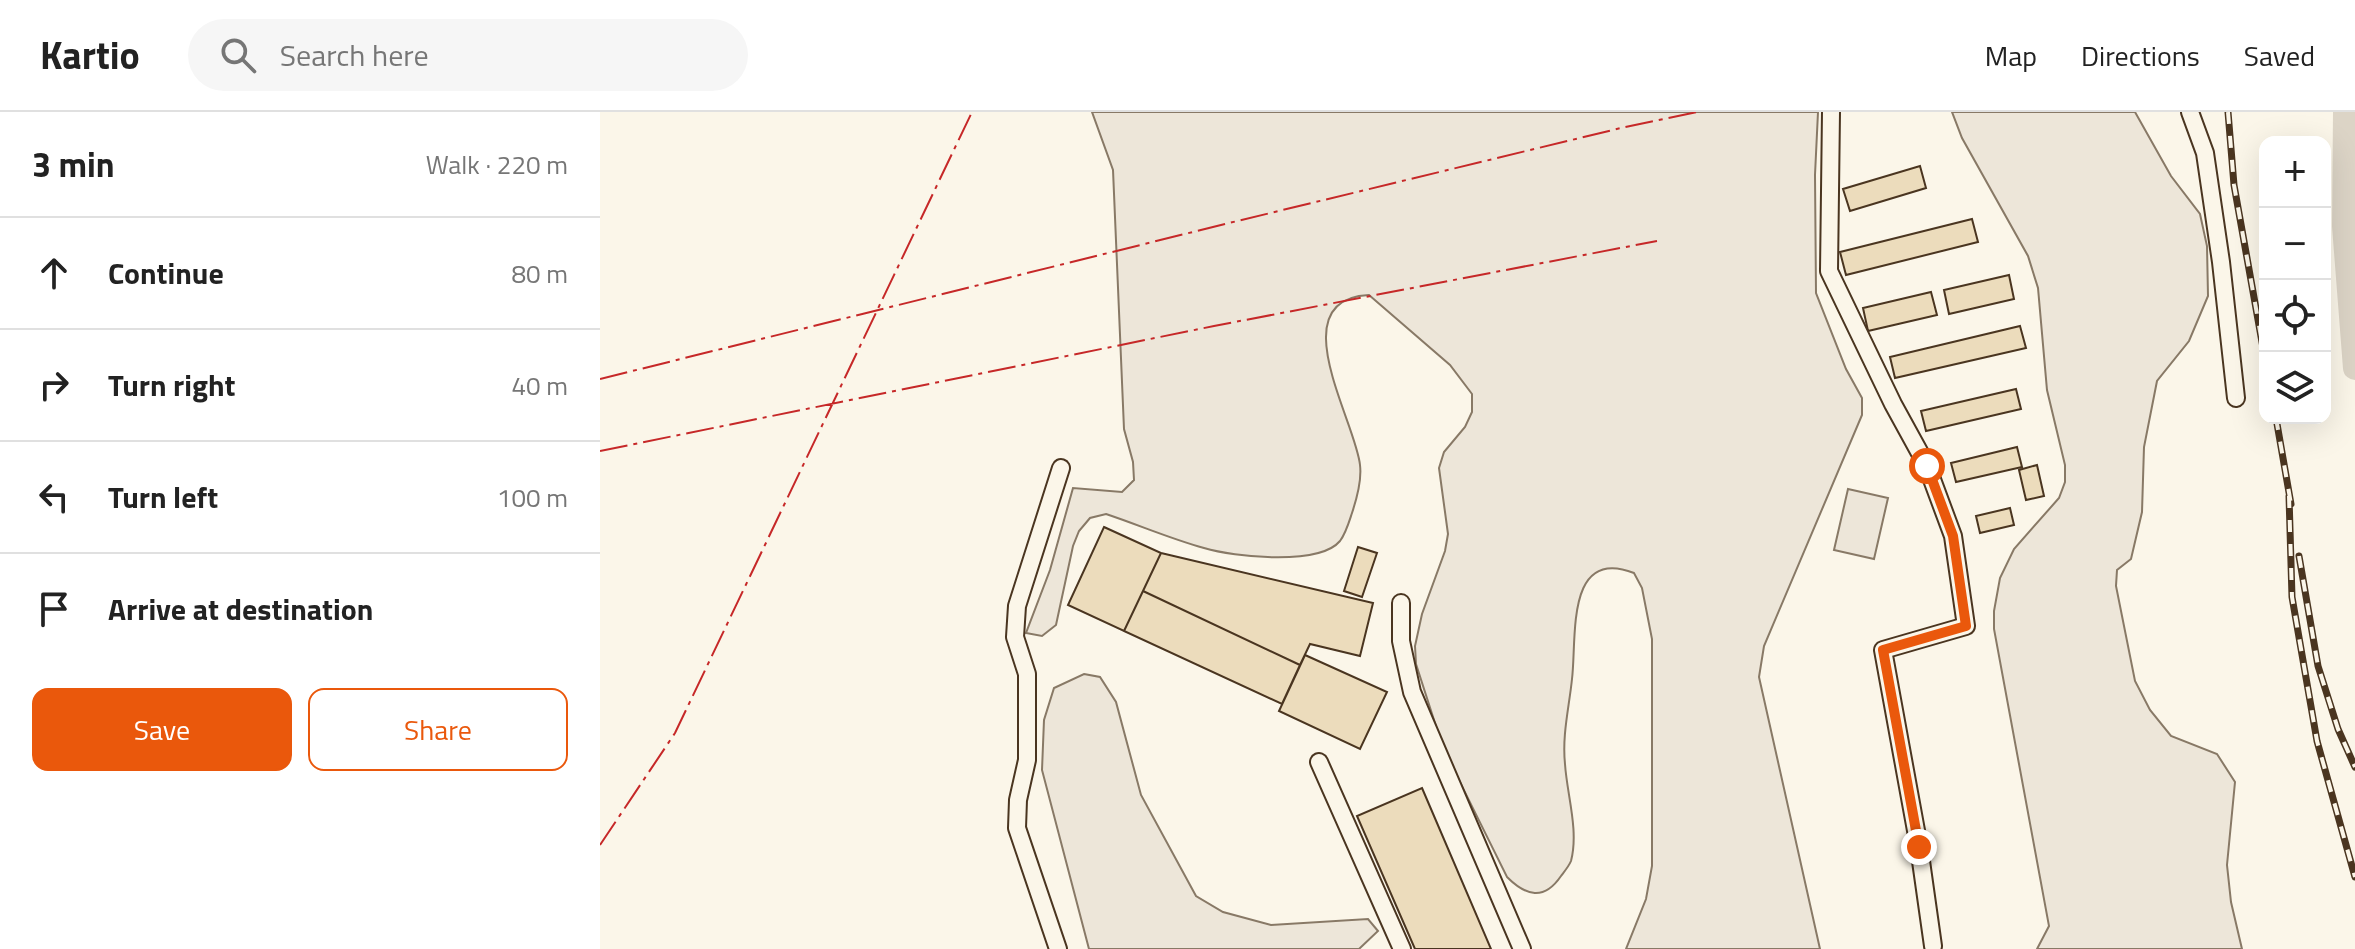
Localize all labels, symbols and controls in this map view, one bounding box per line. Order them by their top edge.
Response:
search box [188,19,748,91]
text: Kartio [40,26,140,84]
text: Search here [280,32,429,78]
icon: search [216,33,260,77]
text: Map [1985,34,2037,77]
text: Directions [2081,34,2200,77]
text: Saved [2244,34,2315,77]
map controls [2259,136,2331,424]
button: + [2259,136,2331,208]
text: 3 min [32,138,115,190]
text: Walk · 220 m [426,145,568,184]
button: − [2259,208,2331,280]
text: Continue [108,250,224,296]
icon: ahead [32,251,76,295]
text: 80 m [511,254,568,293]
button: locate [2259,280,2331,352]
button: layers [2259,352,2331,424]
text: Turn right [108,362,236,408]
icon: right [32,363,76,407]
text: 40 m [511,366,568,405]
route start [1909,448,1945,484]
text: Turn left [108,474,218,520]
icon: left [32,475,76,519]
text: 100 m [497,478,568,517]
text: Arrive at destination [108,586,373,632]
icon: arrive [32,587,76,631]
button: Save [32,688,292,771]
button: Share [308,688,568,771]
route end [1901,829,1937,865]

